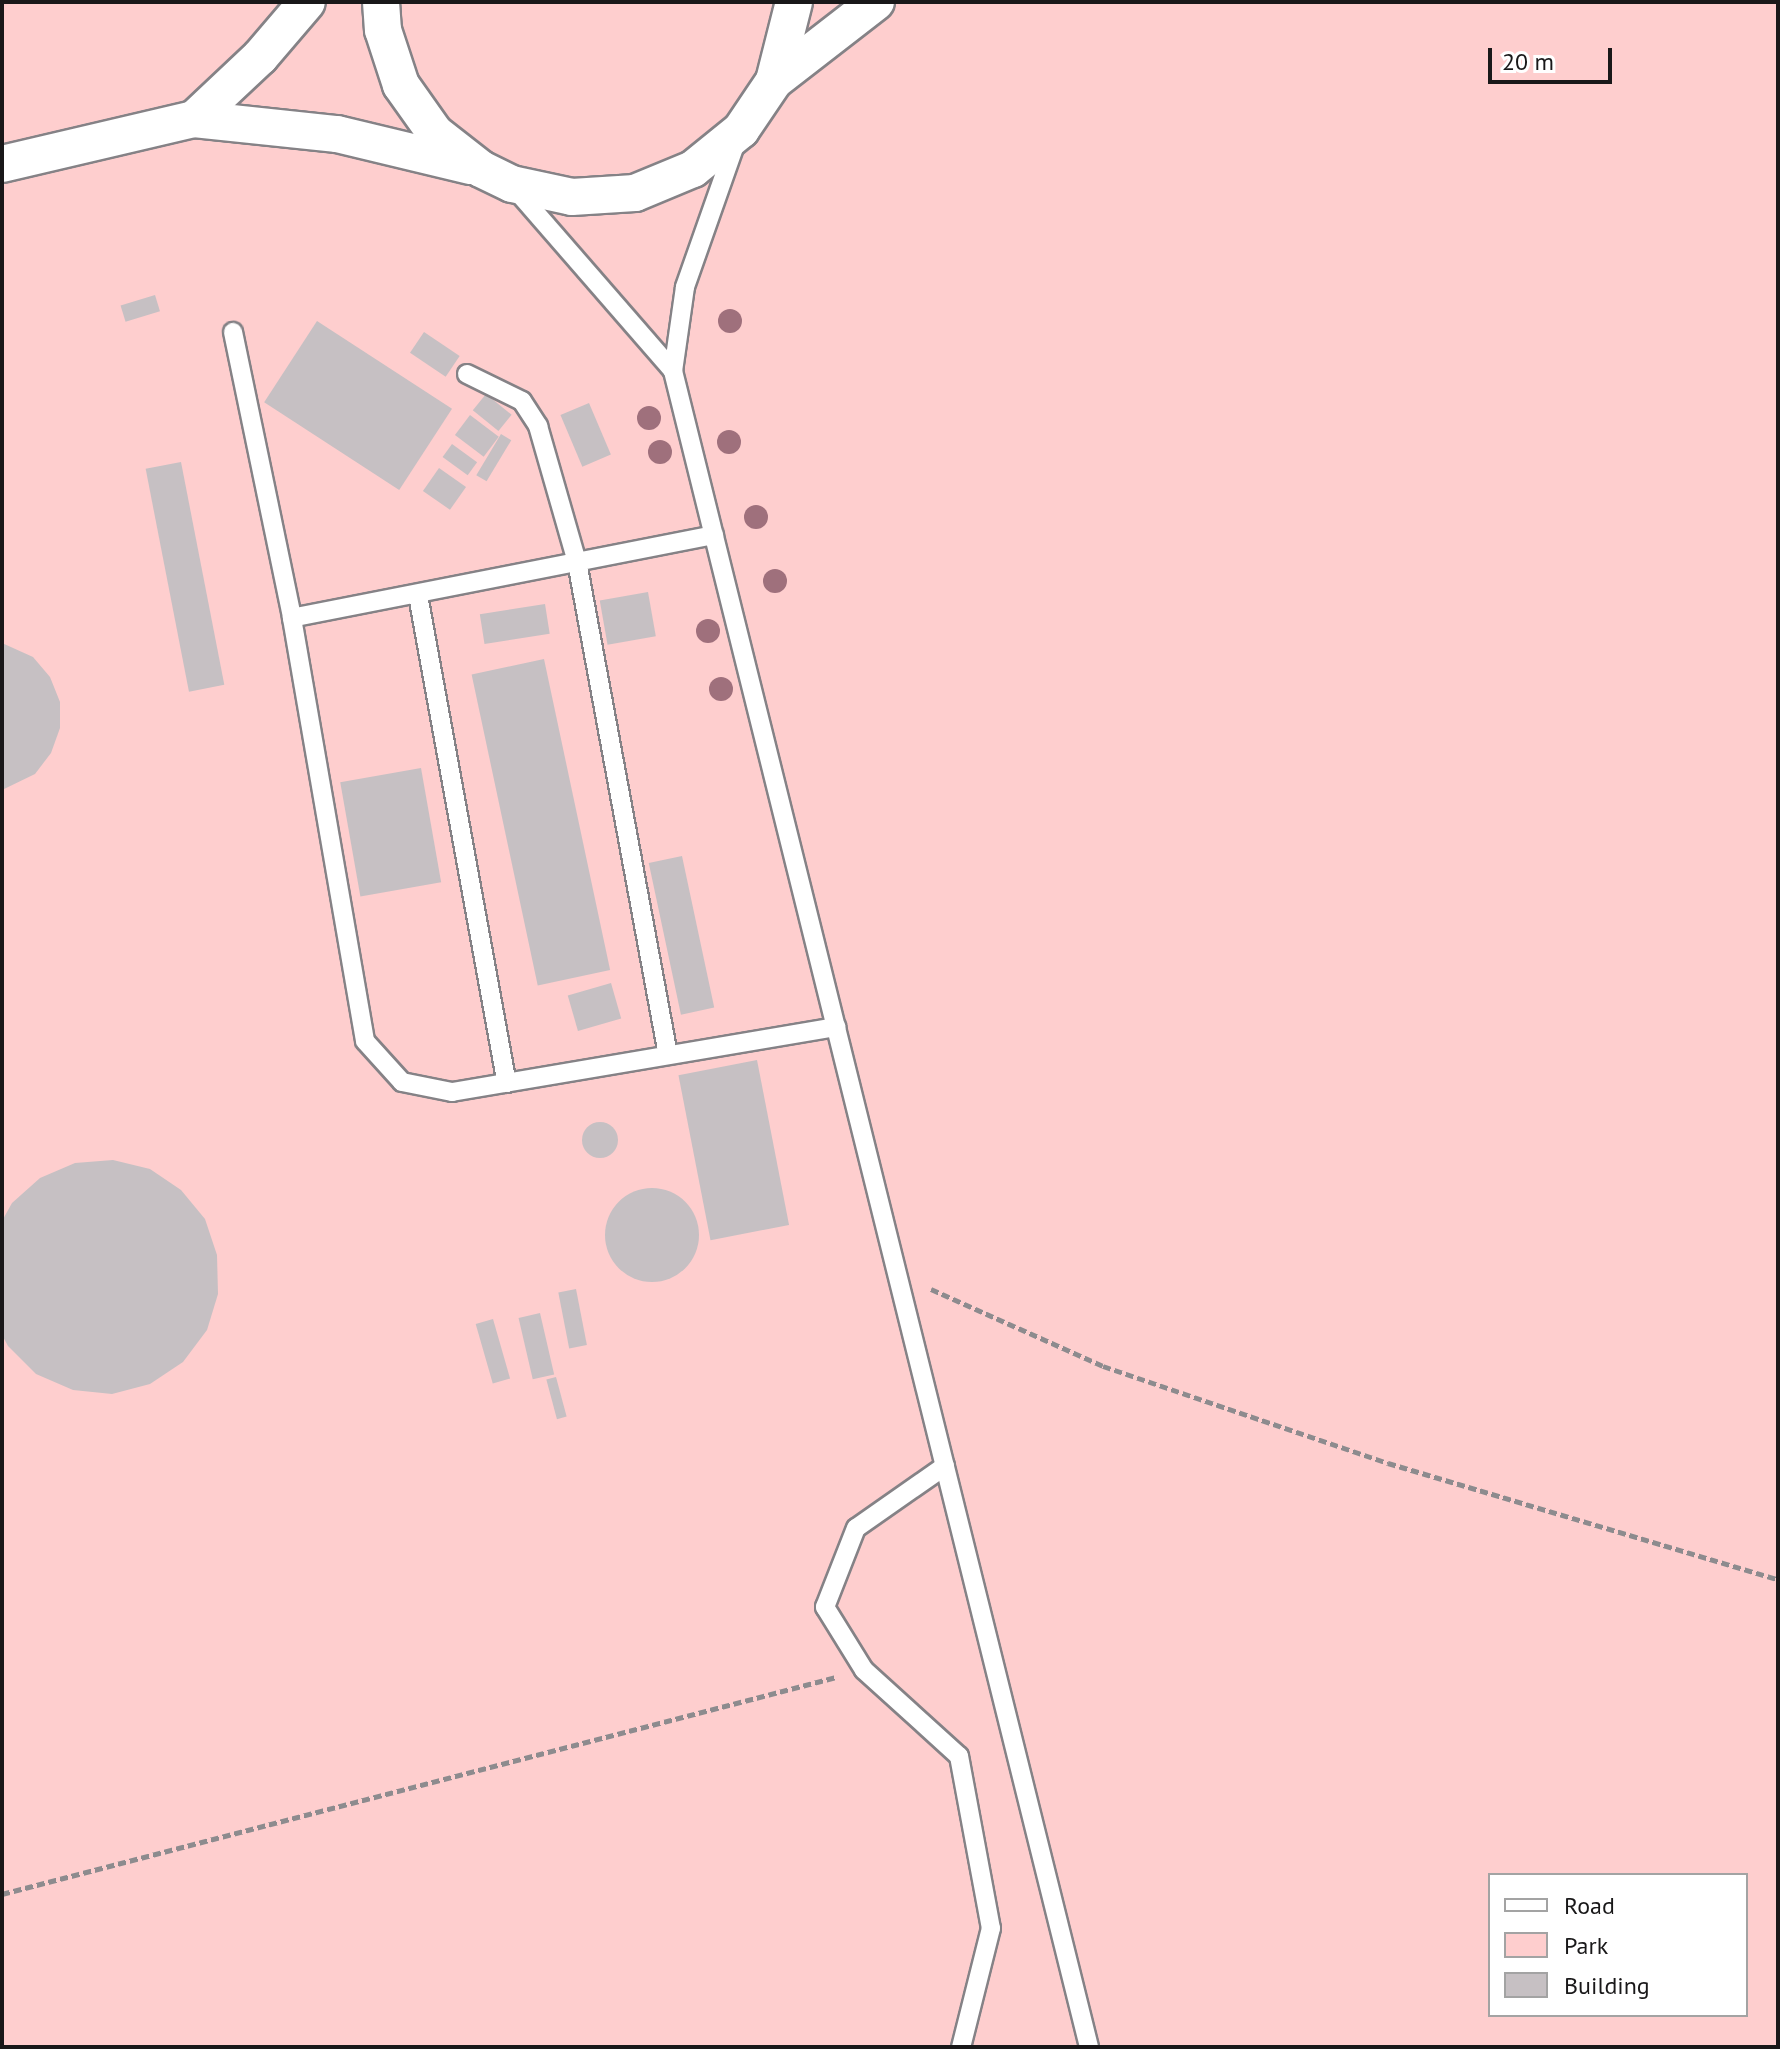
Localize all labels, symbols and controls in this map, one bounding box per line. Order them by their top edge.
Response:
scale bar [1492,32,1616,82]
text: 20 m [1502,46,1554,77]
legend [1488,1873,1748,2017]
text: Road [1564,1890,1615,1921]
text: Park [1564,1930,1608,1961]
text: Building [1564,1970,1650,2001]

